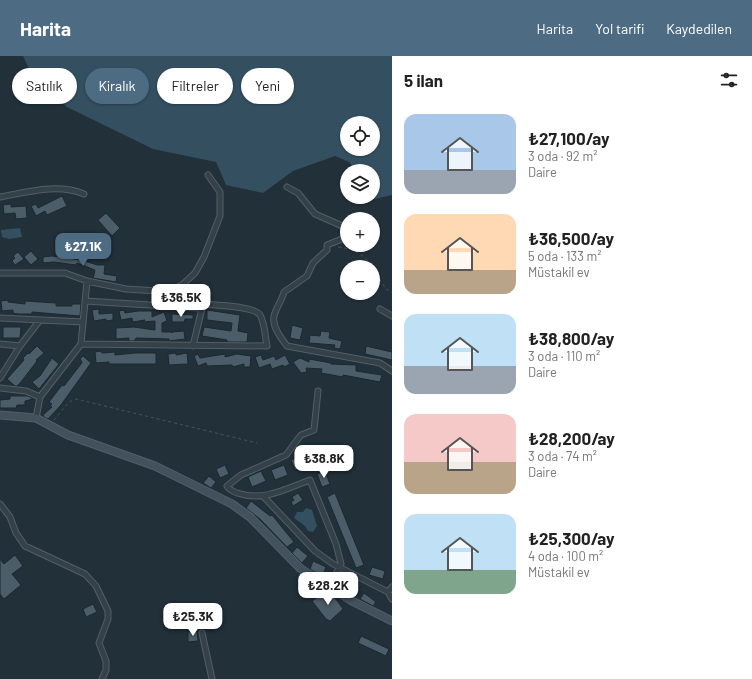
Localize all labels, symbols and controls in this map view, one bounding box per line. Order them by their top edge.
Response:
text: Harita [20,17,71,40]
text: Harita [537,20,573,37]
text: Yol tarifi [595,20,644,37]
text: Kaydedilen [666,20,732,37]
chip: Satılık [12,68,77,104]
chip: Kiralık [85,68,149,104]
chip: Filtreler [157,68,233,104]
chip: Yeni [241,68,294,104]
icon: filters [718,69,740,91]
text: 5 ilan [404,70,443,90]
map controls [340,116,380,300]
button: locate [340,116,380,156]
text: ₺27,100/ay [528,128,610,148]
icon: home [436,130,484,178]
text: 3 oda · 92 m² [528,148,597,164]
button: layers [340,164,380,204]
text: Daire [528,164,557,180]
button: + [340,212,380,252]
text: ₺36,500/ay [528,228,614,248]
icon: home [436,230,484,278]
pin: ₺27.1K [50,233,116,267]
text: ₺27.1K [64,238,102,254]
text: 5 oda · 133 m² [528,248,602,264]
button: − [340,260,380,300]
text: Müstakil ev [528,264,590,280]
pin: ₺36.5K [148,284,214,318]
text: ₺36.5K [160,289,202,305]
text: ₺38,800/ay [528,328,614,348]
icon: home [436,330,484,378]
text: 3 oda · 110 m² [528,348,600,364]
text: Daire [528,364,557,380]
text: ₺28,200/ay [528,428,615,448]
icon: home [436,430,484,478]
pin: ₺38.8K [291,445,357,479]
text: 3 oda · 74 m² [528,448,597,464]
text: ₺38.8K [303,450,345,466]
text: Daire [528,464,557,480]
text: ₺25,300/ay [528,528,615,548]
icon: home [436,530,484,578]
text: 4 oda · 100 m² [528,548,603,564]
text: Müstakil ev [528,564,590,580]
pin: ₺28.2K [295,572,361,606]
text: ₺28.2K [307,577,349,593]
pin: ₺25.3K [160,603,226,637]
text: ₺25.3K [172,608,214,624]

